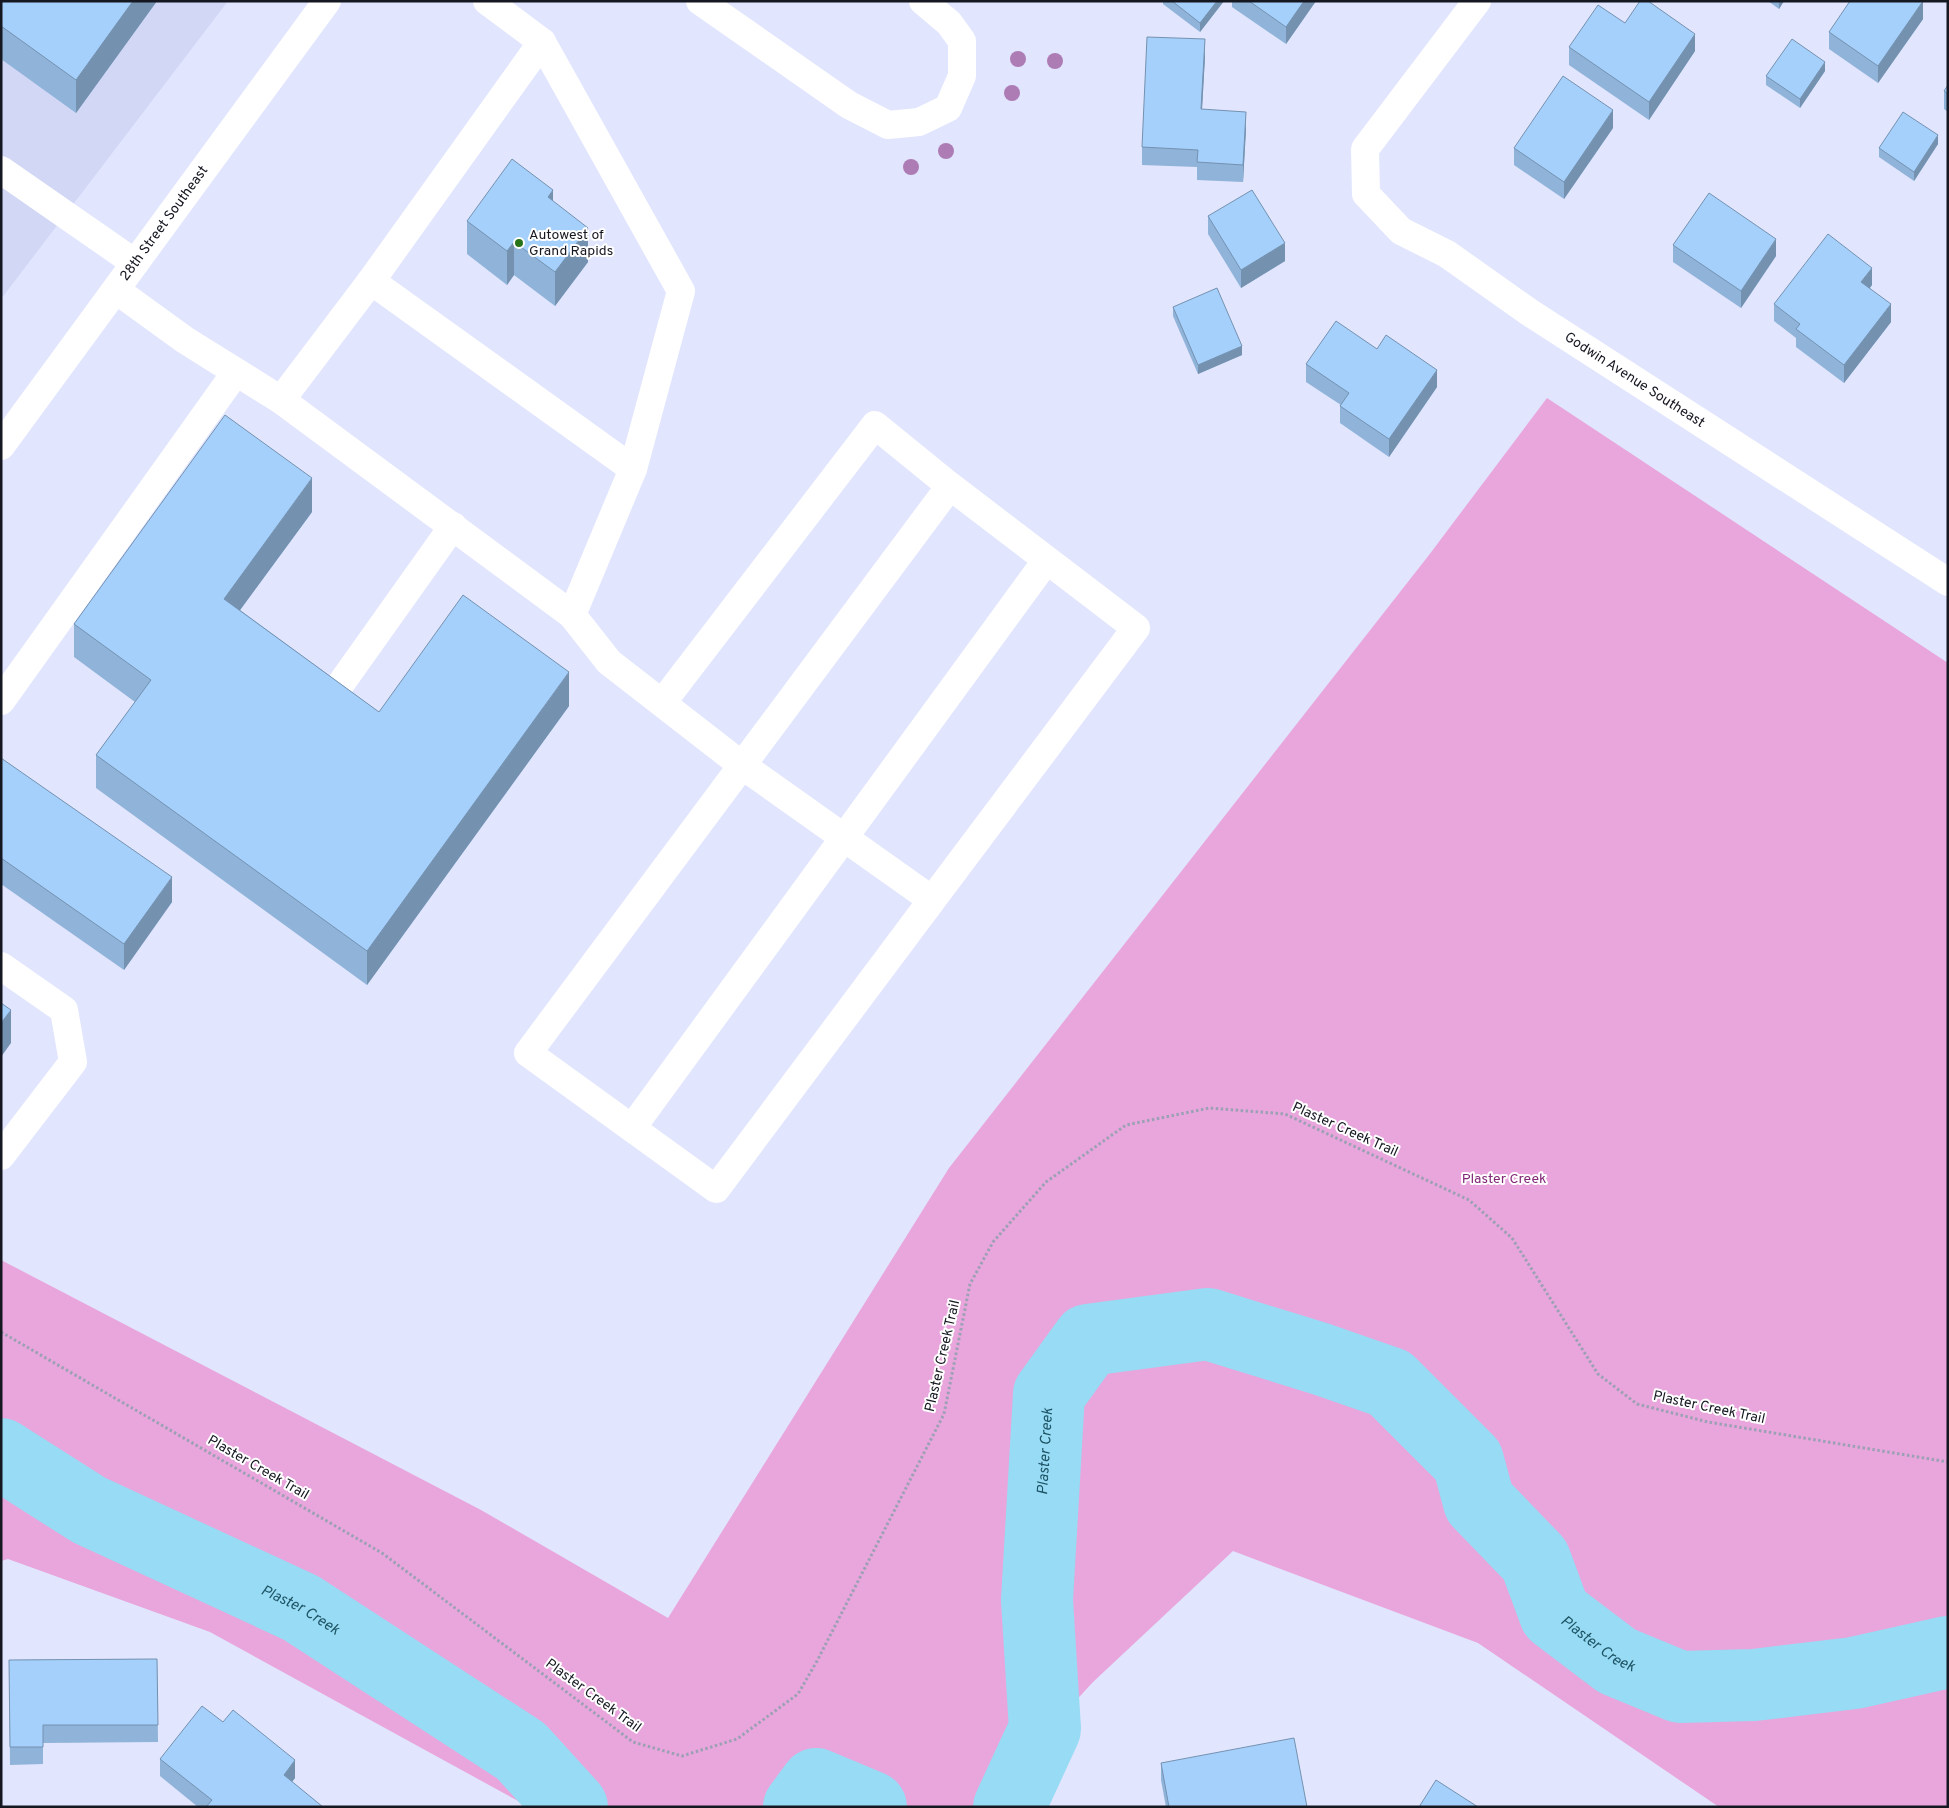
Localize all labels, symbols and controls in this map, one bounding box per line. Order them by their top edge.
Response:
street label: 28th Street Southeast [116,162,212,284]
place label: Autowest of Grand Rapids [529,227,613,260]
marker: Autowest of Grand Rapids [513,237,525,249]
street label: Godwin Avenue Southeast [1561,329,1708,431]
street label: Plaster Creek Trail [1289,1099,1401,1161]
park label: Plaster Creek [1462,1171,1546,1188]
street label: Plaster Creek Trail [922,1298,964,1414]
street label: Plaster Creek Trail [1651,1388,1767,1428]
water label: Plaster Creek [1034,1407,1058,1495]
street label: Plaster Creek Trail [204,1432,312,1504]
water label: Plaster Creek [258,1581,343,1640]
water label: Plaster Creek [1556,1612,1638,1677]
street label: Plaster Creek Trail [542,1656,644,1736]

